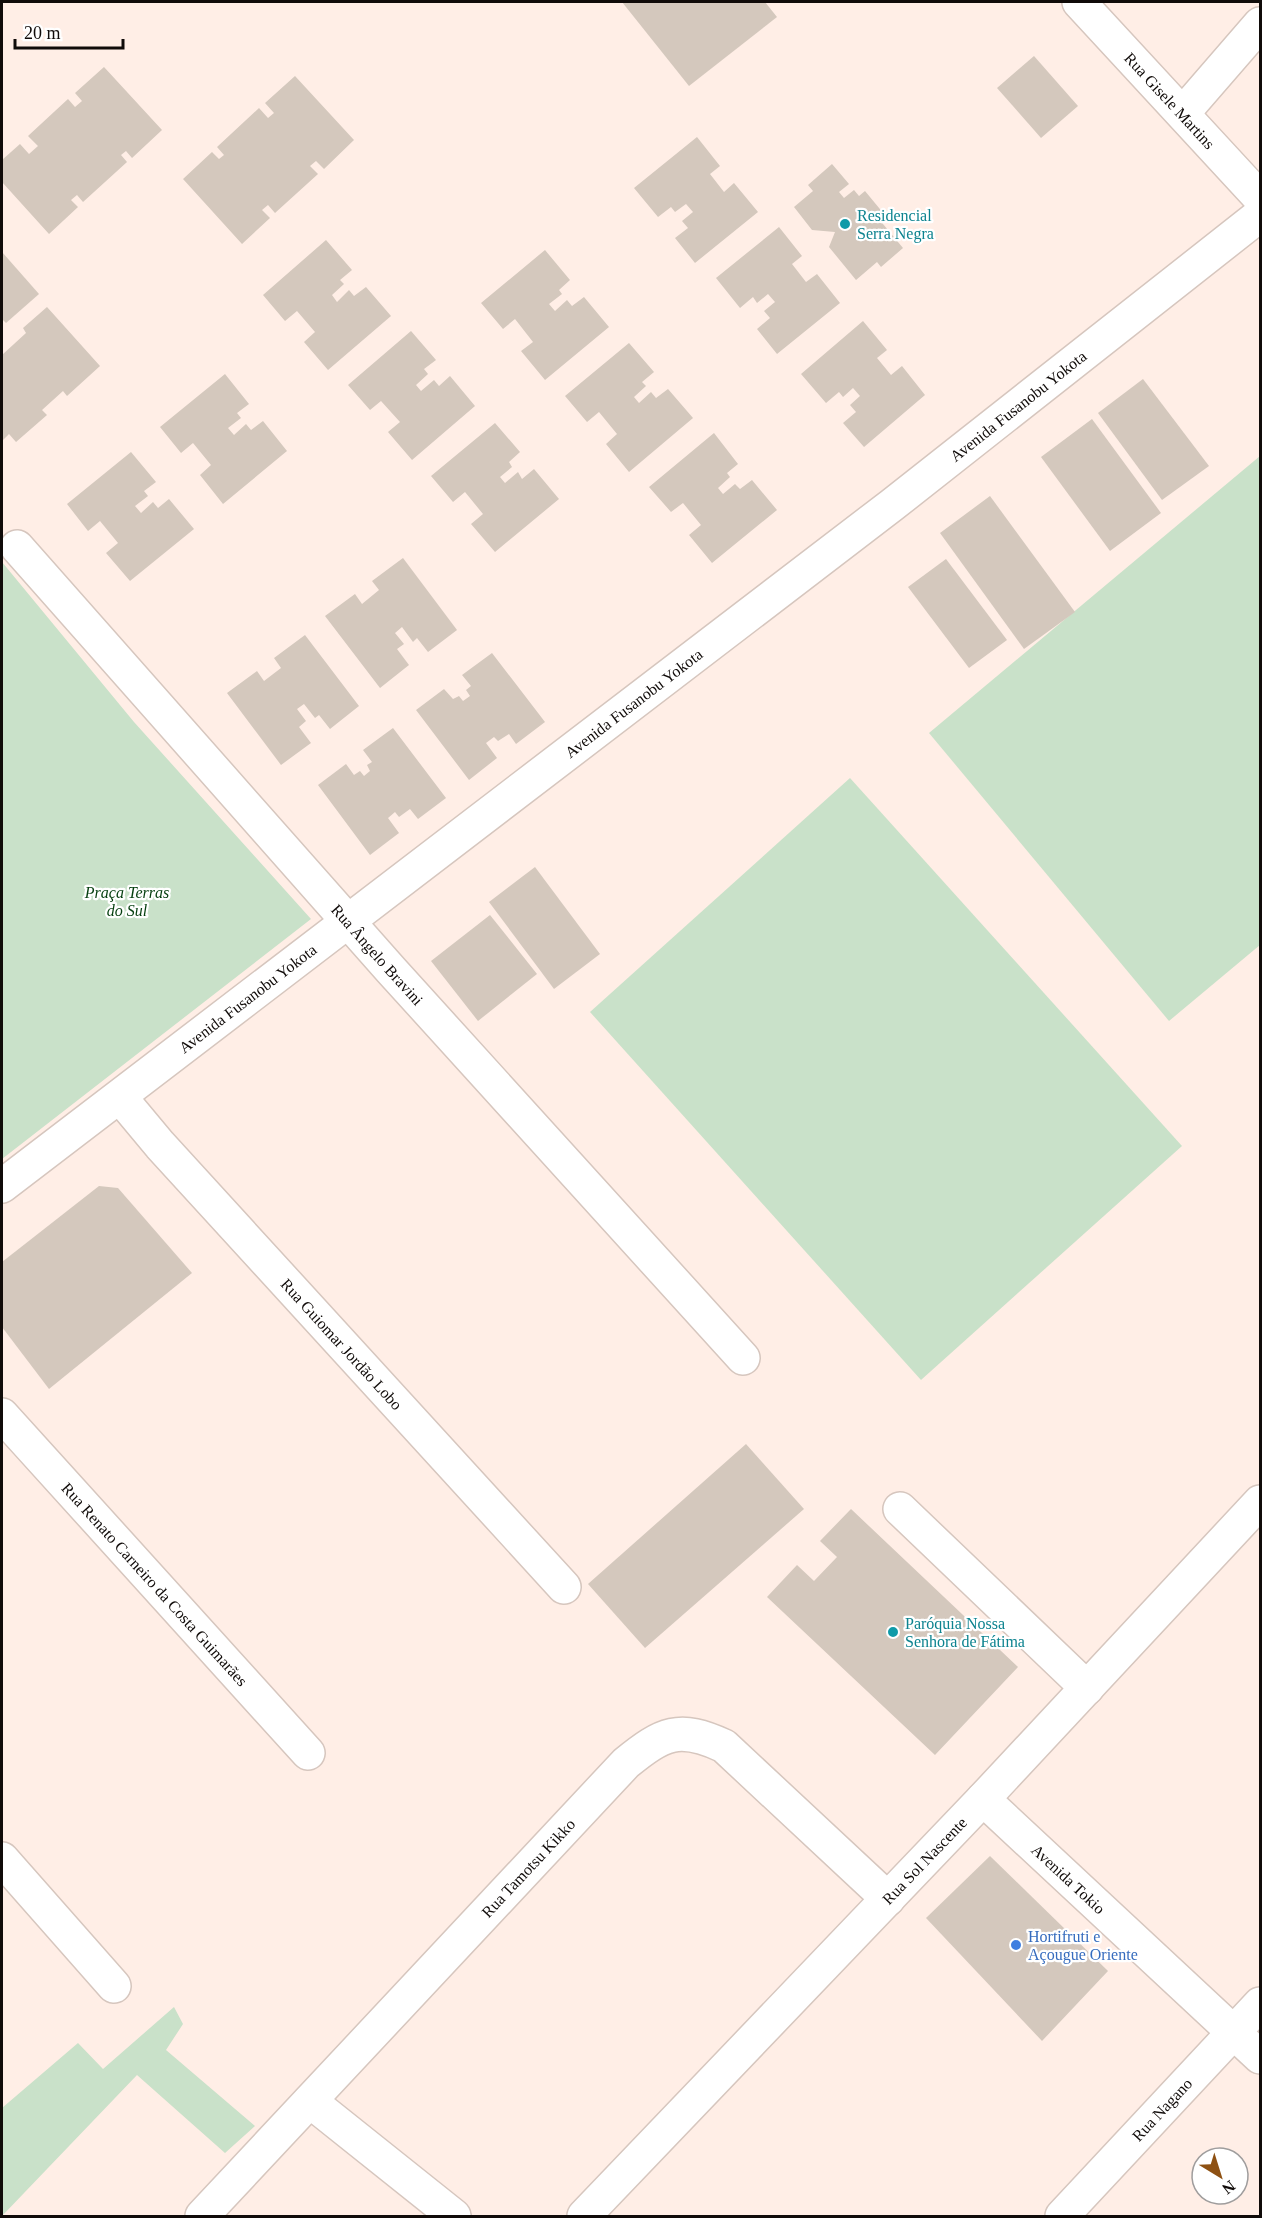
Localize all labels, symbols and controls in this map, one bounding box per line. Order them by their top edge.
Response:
scale bar [15,12,123,50]
text: 20 m [24,23,61,43]
street label: Rua Gisele Martins [1121,49,1218,152]
place label: Residencial Serra Negra [857,207,934,243]
marker: Residencial Serra Negra [838,217,852,231]
street label: Avenida Fusanobu Yokota [947,347,1089,464]
street label: Avenida Fusanobu Yokota [561,645,705,761]
park label: Praça Terras do Sul [84,884,169,919]
street label: Rua Ângelo Bravini [328,901,427,1009]
street label: Avenida Fusanobu Yokota [175,940,319,1056]
street label: Rua Guiomar Jordão Lobo [278,1275,406,1413]
street label: Rua Renato Carneiro da Costa Guimarães [59,1479,251,1689]
place label: Paróquia Nossa Senhora de Fátima [905,1615,1025,1650]
marker: Paróquia Nossa Senhora de Fátima [886,1625,900,1639]
street label: Rua Sol Nascente [879,1814,970,1908]
street label: Rua Tamotsu Kikko [478,1815,578,1920]
street label: Avenida Tokio [1028,1841,1109,1917]
place label: Hortifruti e Açougue Oriente [1028,1928,1138,1964]
marker: Hortifruti e Açougue Oriente [1009,1938,1023,1952]
street label: Rua Nagano [1128,2074,1195,2144]
north arrow [1190,2146,1250,2206]
text: N [1219,2177,1239,2198]

